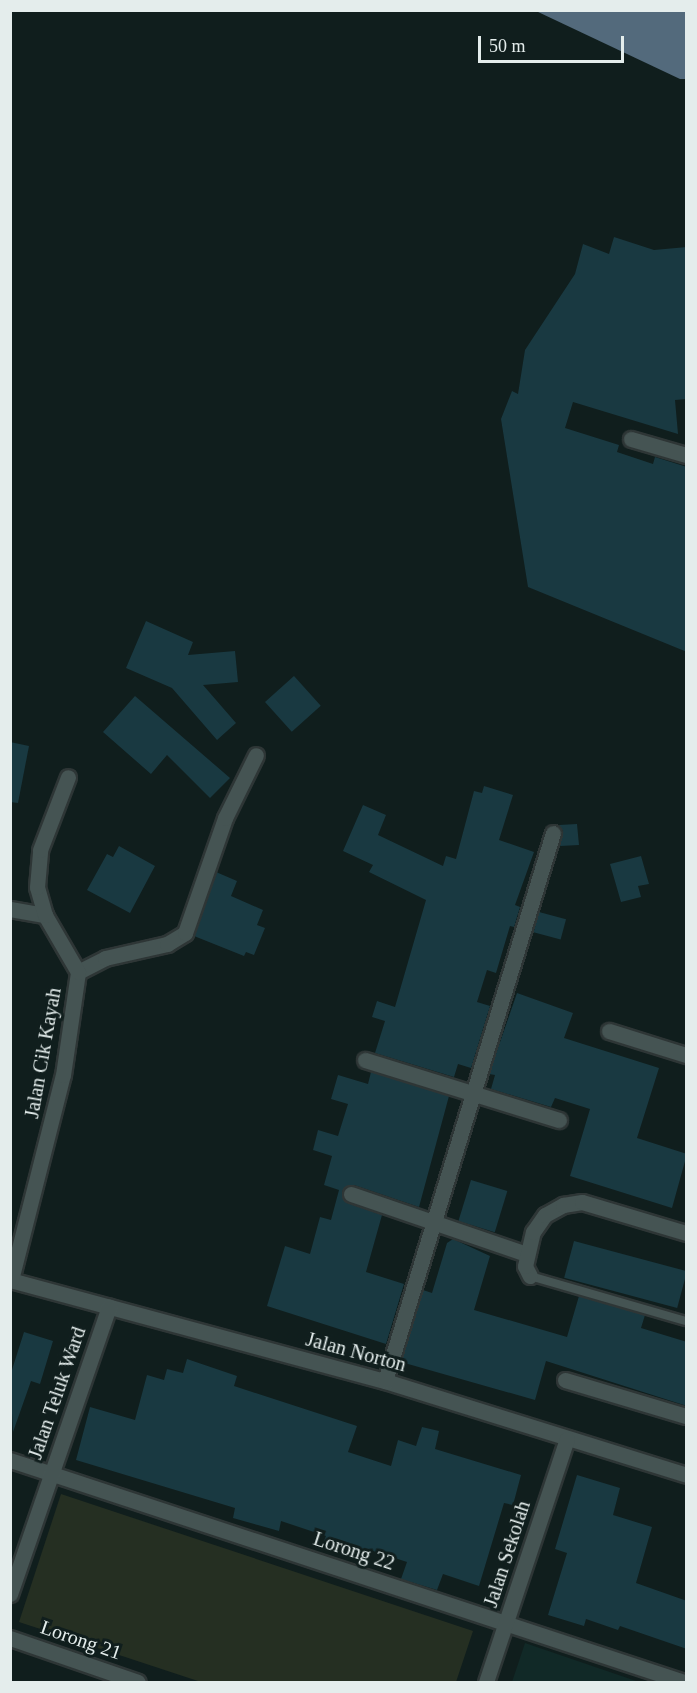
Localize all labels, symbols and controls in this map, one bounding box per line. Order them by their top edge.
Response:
scale bar [481,24,626,62]
text: 50 m [489,36,526,56]
street label: Jalan Cik Kayah [20,986,66,1120]
street label: Jalan Teluk Ward [23,1323,91,1463]
street label: Jalan Norton [303,1327,409,1377]
street label: Jalan Sekolah [479,1498,535,1610]
street label: Lorong 22 [310,1527,398,1575]
street label: Lorong 21 [37,1615,125,1665]

